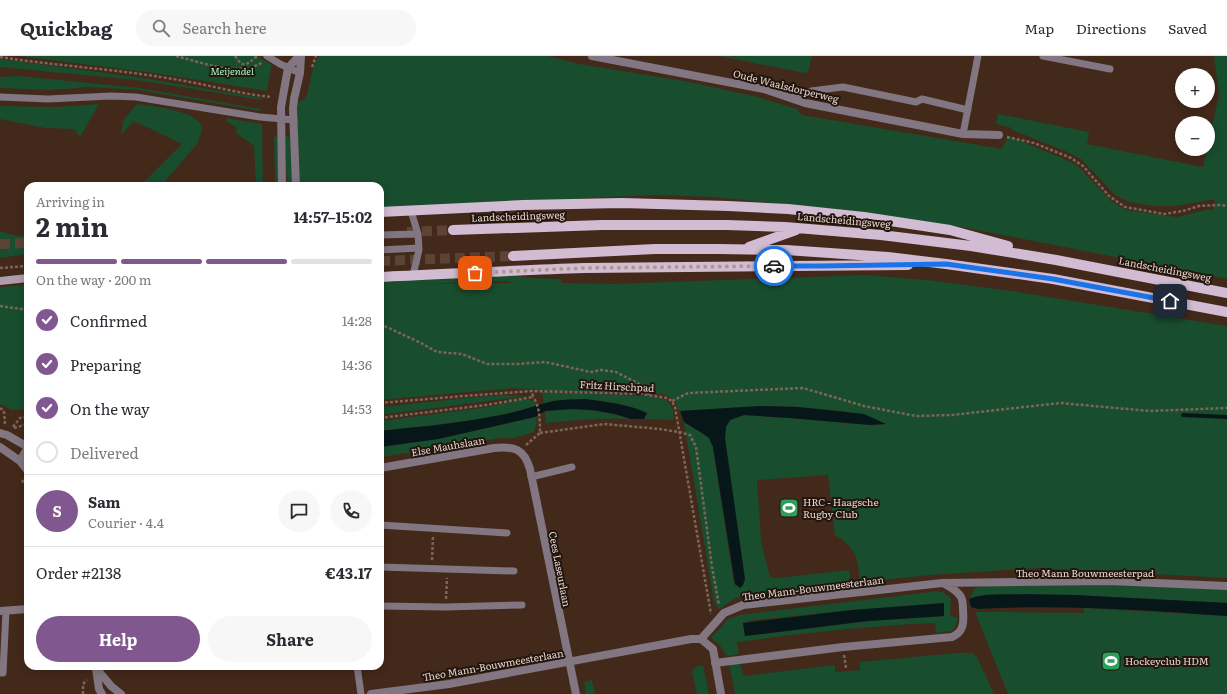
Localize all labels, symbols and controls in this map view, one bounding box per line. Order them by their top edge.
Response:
search box [136,10,416,46]
text: Quickbag [20,14,112,42]
text: Search here [182,16,267,39]
icon: search [150,17,172,39]
text: Map [1024,18,1054,38]
text: Directions [1076,18,1146,38]
text: Saved [1168,18,1207,38]
park label: Meijendel [210,63,254,78]
street label: Oude Waalsdorperweg [732,65,841,106]
map controls [1175,68,1215,156]
button: + [1175,68,1215,108]
button: − [1175,116,1215,156]
text: Arriving in [36,192,105,211]
text: 14:57–15:02 [293,205,372,228]
text: 2 min [36,206,109,245]
street label: Landscheidingsweg [471,206,566,225]
street label: Landscheidingsweg [797,208,892,231]
courier [754,246,794,286]
street label: Landscheidingsweg [1117,252,1213,285]
icon: car [763,255,785,277]
pin [458,256,492,290]
icon: bag [464,262,486,284]
text: On the way · 200 m [36,270,151,289]
pin [1153,284,1187,318]
icon: home [1159,290,1181,312]
icon: check [36,309,58,331]
text: Confirmed [70,309,147,332]
text: 14:28 [342,311,372,330]
icon: check [36,353,58,375]
text: Preparing [70,353,141,376]
text: 14:36 [342,355,372,374]
street label: Fritz Hirschpad [579,376,655,395]
icon: check [36,397,58,419]
text: On the way [70,397,150,420]
text: 14:53 [342,399,372,418]
street label: Else Mauhslaan [410,432,486,459]
text: Delivered [70,441,139,464]
text: Sam [88,490,121,513]
button: chat [278,490,320,532]
button: phone [330,490,372,532]
place label: HRC - Haagsche Rugby Club [803,494,879,521]
sports icon: HRC - Haagsche Rugby Club [778,497,800,519]
text: S [52,499,62,522]
text: Courier · 4.4 [88,513,164,532]
street label: Cees Laseurlaan [546,530,575,608]
text: Order #2138 [36,561,121,584]
text: €43.17 [325,561,372,584]
street label: Theo Mann Bouwmeesterpad [1016,565,1154,580]
street label: Theo Mann-Bouwmeesterlaan [741,571,885,604]
button: Help [36,616,200,662]
button: Share [208,616,372,662]
street label: Theo Mann-Bouwmeesterlaan [421,645,565,684]
sports icon: Hockeyclub HDM [1100,650,1122,672]
place label: Hockeyclub HDM [1125,653,1209,668]

